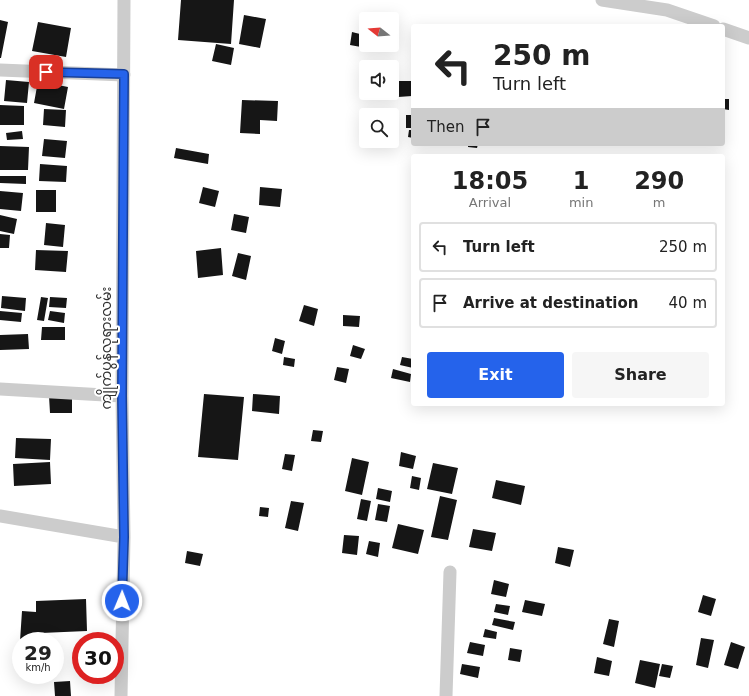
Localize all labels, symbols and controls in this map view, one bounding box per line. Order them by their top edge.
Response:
north arrow [359,12,399,52]
map controls [359,12,399,148]
text: 250 m [493,39,590,72]
icon: left [427,40,479,92]
pin [29,55,63,89]
button: sound [359,60,399,100]
icon: arrive [35,61,57,83]
text: Turn left [493,73,566,94]
button: search [359,108,399,148]
icon: arrive [472,116,494,138]
text: Then [427,118,464,136]
text: 18:05 [452,167,528,195]
text: 1 [573,167,589,195]
text: 290 [634,167,684,195]
text: Arrival [469,195,511,210]
text: min [569,195,593,210]
text: m [653,195,666,210]
icon: left [429,236,451,258]
text: Turn left [463,238,535,256]
text: 250 m [659,238,707,256]
street label: ကျိုက်ပွန်လုရားလမ်း [96,287,118,409]
icon: arrive [429,292,451,314]
text: Arrive at destination [463,294,638,312]
text: 40 m [669,294,707,312]
button: Exit [427,352,564,398]
button: Share [572,352,709,398]
position arrow [101,580,143,622]
speed limit sign: 30 [72,632,124,684]
text: 29 [24,641,52,665]
text: km/h [25,662,51,673]

